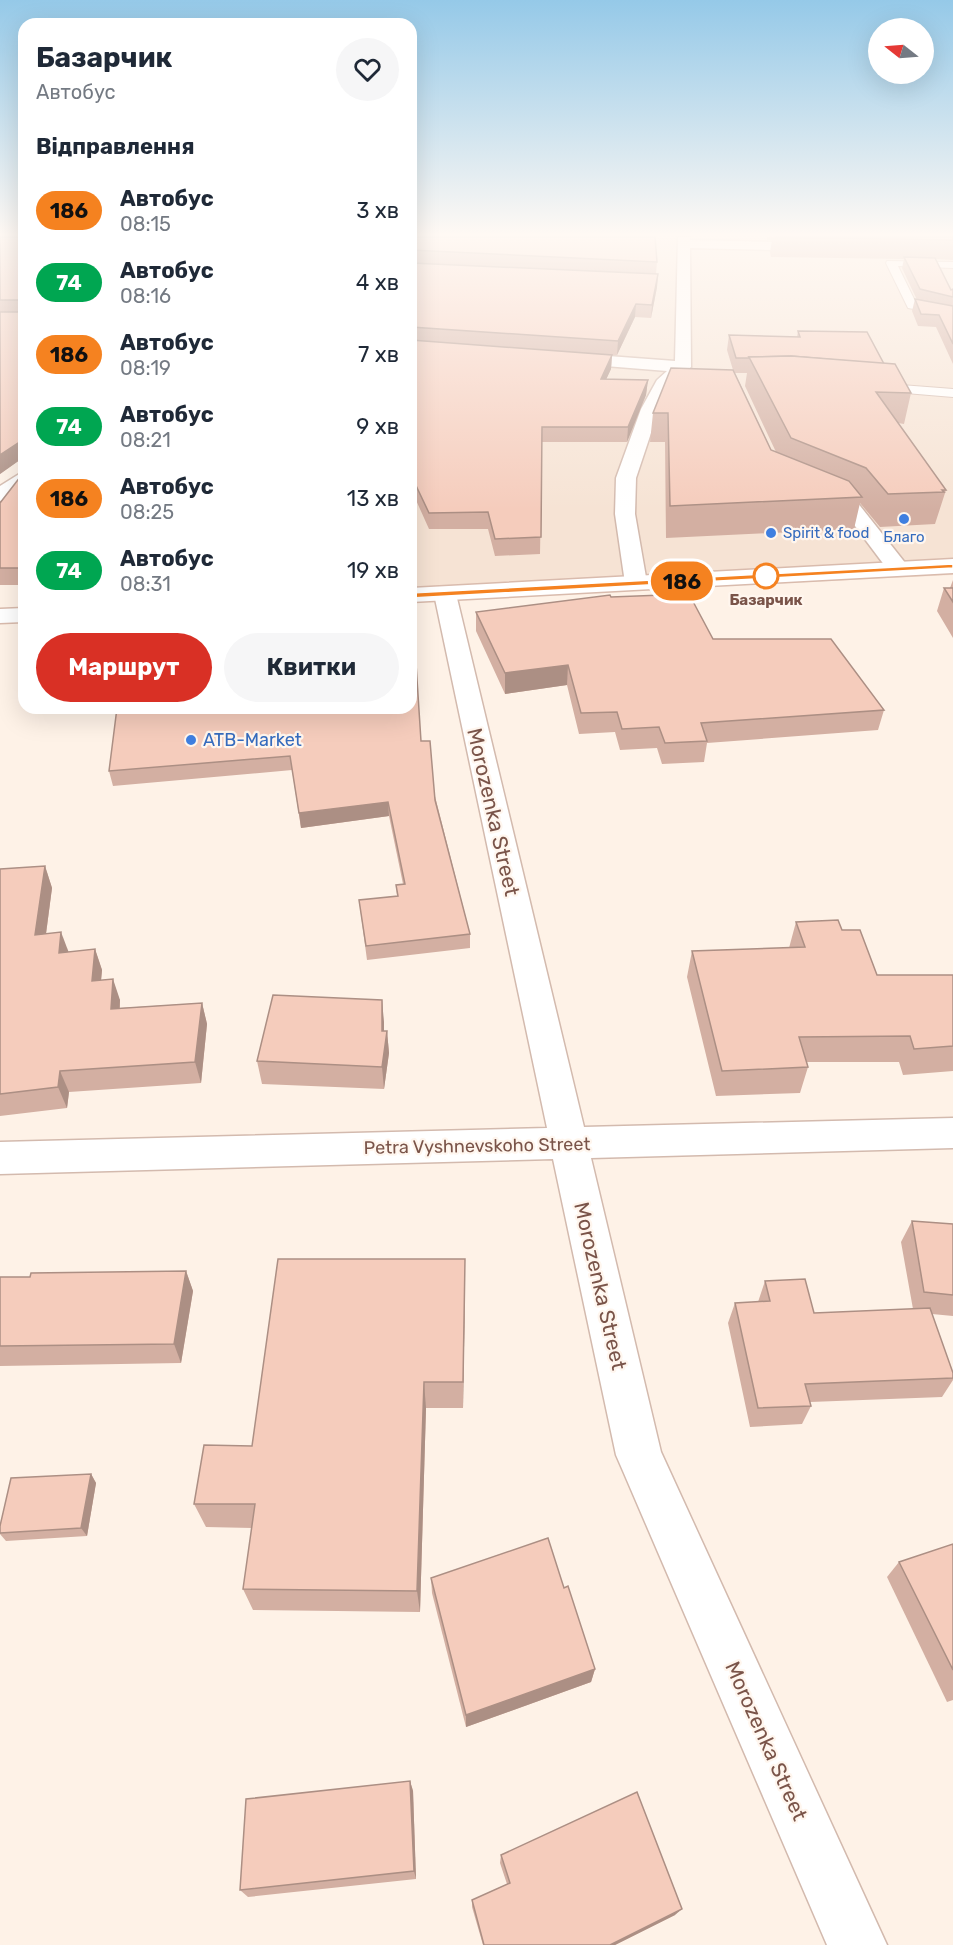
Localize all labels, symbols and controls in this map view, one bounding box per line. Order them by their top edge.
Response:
north arrow [868,18,934,84]
map controls [868,18,934,84]
button: heart [336,38,399,101]
text: Базарчик [36,41,173,74]
text: Автобус [36,80,116,104]
text: Відправлення [36,133,194,160]
text: Автобус [120,185,214,212]
text: 3 хв [356,197,399,224]
text: 186 [50,198,88,223]
text: 08:15 [120,212,171,236]
text: Автобус [120,257,214,284]
text: 4 хв [356,269,399,296]
text: 74 [56,270,82,295]
text: 08:16 [120,284,171,308]
text: Автобус [120,329,214,356]
text: 7 хв [358,341,399,368]
text: 186 [50,342,88,367]
text: 08:19 [120,356,171,380]
text: Автобус [120,401,214,428]
text: 9 хв [356,413,399,440]
text: 74 [56,414,82,439]
text: 08:21 [120,428,171,452]
text: Автобус [120,473,214,500]
text: 13 хв [347,485,399,512]
text: 186 [50,486,88,511]
text: 08:25 [120,500,174,524]
marker: Благо [897,512,911,526]
place label: Spirit & food [783,524,869,542]
marker: Spirit & food [764,526,778,540]
place label: Благо [883,528,925,546]
text: Автобус [120,545,214,572]
text: 19 хв [347,557,399,584]
text: 74 [56,558,82,583]
line badge: 186 [648,562,716,600]
marker: Базарчик [753,563,779,589]
text: 186 [663,569,701,594]
text: 08:31 [120,572,171,596]
place label: Базарчик [729,591,803,609]
button: Маршрут [36,633,212,702]
button: Квитки [224,633,399,702]
street label: Morozenka Street [462,725,525,898]
place label: ATB-Market [203,729,302,751]
marker: ATB-Market [184,733,198,747]
street label: Petra Vyshnevskoho Street [363,1133,591,1159]
street label: Morozenka Street [569,1199,632,1372]
street label: Morozenka Street [720,1657,813,1824]

